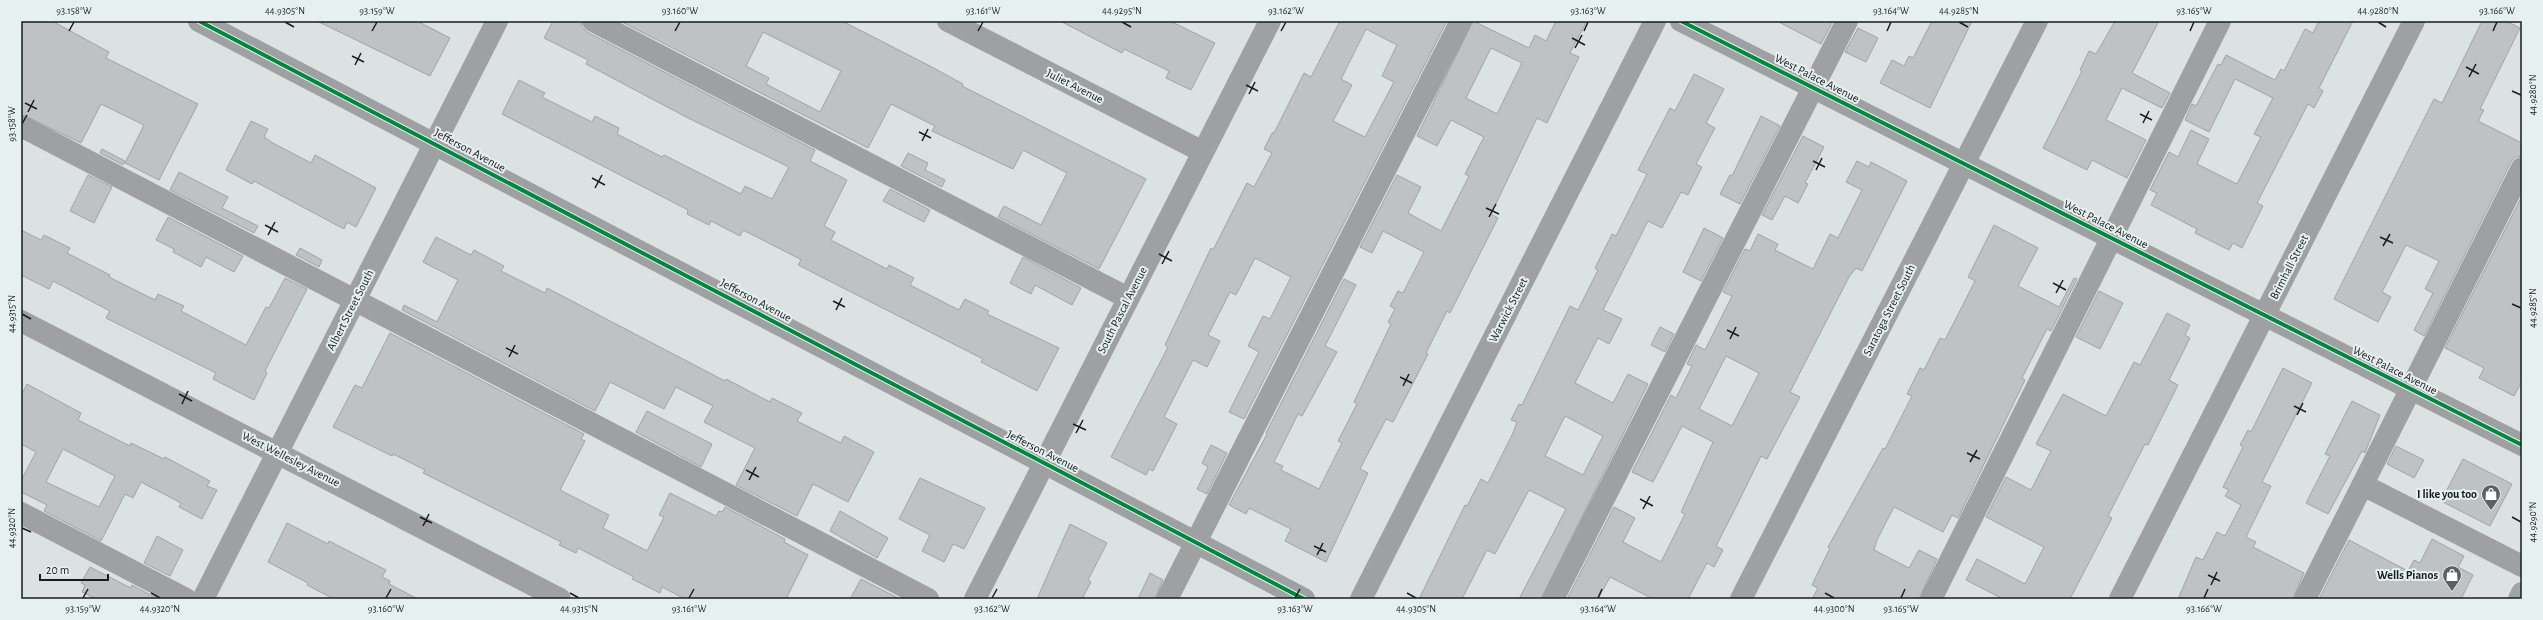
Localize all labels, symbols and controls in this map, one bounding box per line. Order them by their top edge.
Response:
text: 93.158°W [56,6,92,16]
text: 44.9305°N [265,6,305,16]
text: 93.159°W [359,6,395,16]
text: 93.160°W [662,6,698,16]
text: 93.161°W [966,6,1000,16]
text: 44.9295°N [1102,6,1142,16]
text: 93.162°W [1268,6,1304,16]
text: 93.163°W [1570,6,1606,16]
text: 93.164°W [1873,6,1909,16]
text: 44.9285°N [1939,6,1979,16]
text: 93.165°W [2176,6,2212,16]
text: 44.9280°N [2358,6,2398,16]
text: 93.166°W [2479,6,2515,16]
street label: West Palace Avenue [1773,52,1861,104]
street label: Juliet Avenue [1045,67,1105,105]
text: 44.9280°N [2528,75,2538,115]
text: 93.158°W [7,106,17,142]
street label: Jefferson Avenue [432,126,508,174]
street label: West Palace Avenue [2062,198,2150,250]
street label: Brimhall Street [2268,233,2310,301]
street label: Saratoga Street South [1861,262,1917,358]
street label: South Pascal Avenue [1095,265,1149,355]
street label: Albert Street South [324,268,376,352]
street label: Jefferson Avenue [718,276,794,324]
street label: Warwick Street [1487,276,1530,344]
text: 44.9285°N [2528,288,2538,328]
text: 44.9315°N [7,295,17,333]
street label: West Palace Avenue [2351,344,2439,396]
street label: Jefferson Avenue [1005,428,1081,474]
street label: West Wellesley Avenue [240,429,342,490]
shop icon: I like you too [2480,483,2502,511]
place label: I like you too [2417,488,2477,501]
text: 44.9290°N [2528,502,2538,542]
text: 44.9320°N [7,508,17,548]
scale bar [40,556,108,582]
text: 20 m [46,564,69,576]
shop icon: Wells Pianos [2441,564,2463,592]
place label: Wells Pianos [2377,569,2438,581]
text: 93.159°W [65,604,101,614]
text: 44.9320°N [140,604,180,614]
text: 93.160°W [368,604,404,614]
text: 44.9315°N [560,604,598,614]
text: 93.161°W [672,604,706,614]
text: 93.162°W [974,604,1010,614]
text: 93.163°W [1277,604,1313,614]
text: 44.9305°N [1396,604,1436,614]
text: 93.164°W [1580,604,1616,614]
text: 44.9300°N [1813,604,1855,614]
text: 93.165°W [1883,604,1919,614]
text: 93.166°W [2186,604,2222,614]

